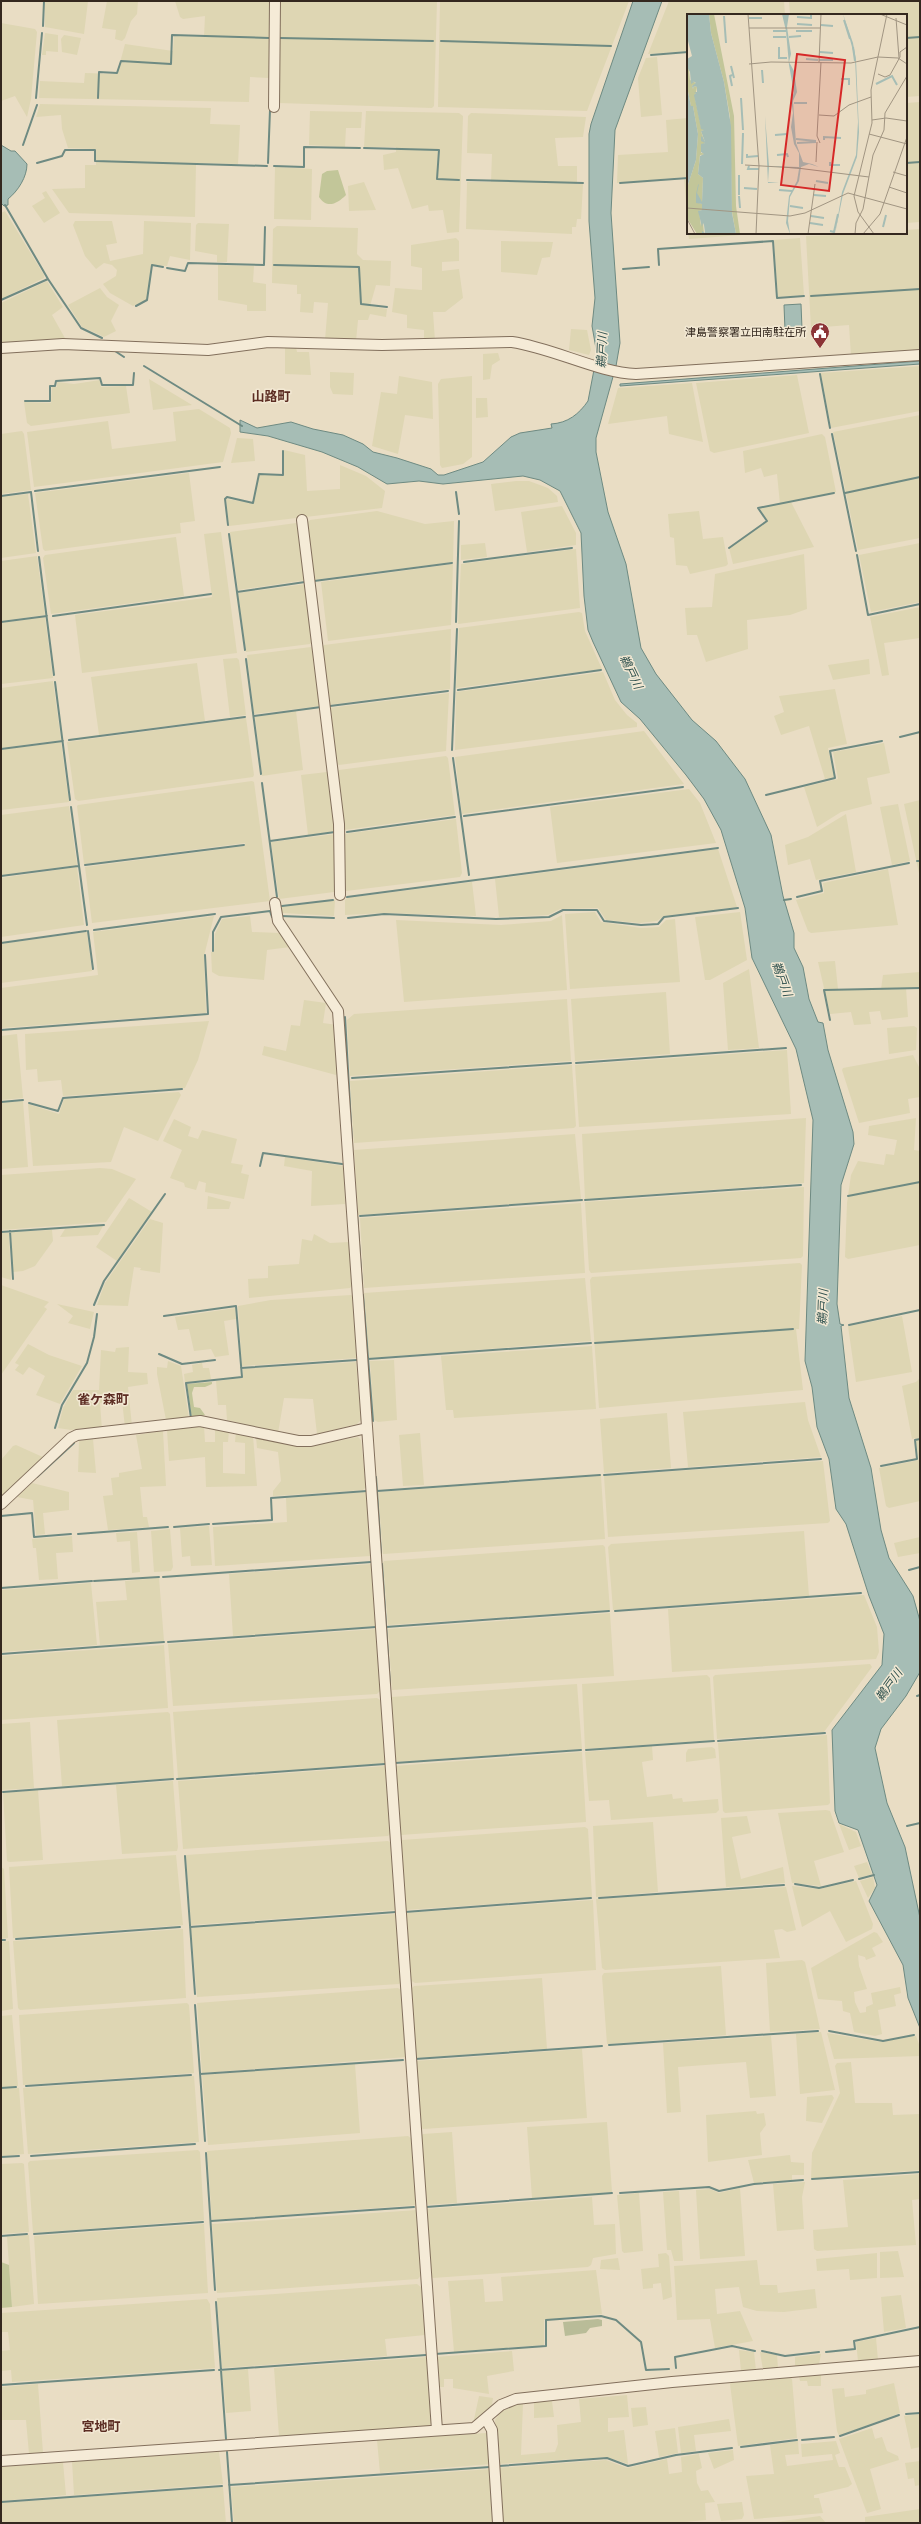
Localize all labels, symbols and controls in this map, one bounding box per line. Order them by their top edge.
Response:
inset map [687,14,907,234]
public building icon: 津島警察署立田南駐在所 [809,321,831,349]
place label: 津島警察署立田南駐在所 [685,326,807,338]
water label: 鵜戸川 [594,330,610,368]
district label: 山路町 [251,389,291,404]
water label: 鵜戸川 [617,653,646,693]
water label: 鵜戸川 [769,960,795,1000]
water label: 鵜戸川 [815,1287,831,1325]
district label: 雀ケ森町 [77,1392,129,1407]
water label: 鵜戸川 [873,1665,906,1704]
district label: 宮地町 [81,2419,121,2434]

